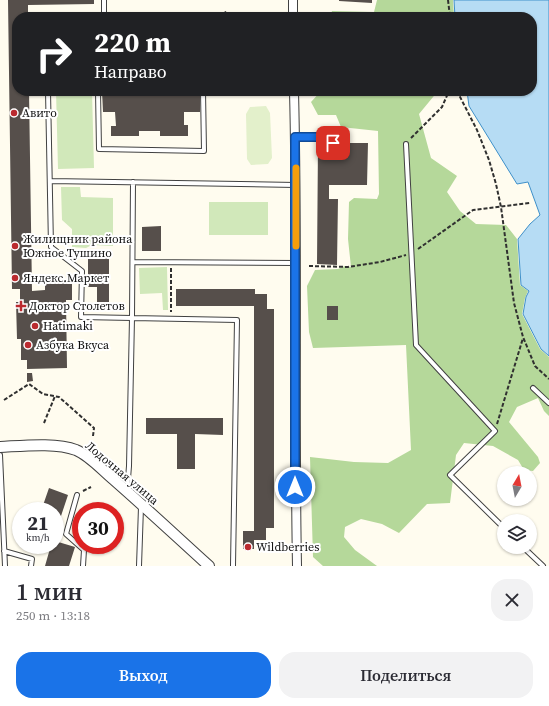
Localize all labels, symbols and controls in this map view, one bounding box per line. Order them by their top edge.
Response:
text: 220 m [94,23,171,61]
icon: right [28,28,80,80]
text: Направо [94,59,167,84]
place label: Авито [22,105,57,121]
marker: Авито [9,108,19,118]
pin [316,126,350,160]
icon: arrive [322,132,344,154]
place label: Жилищник района Южное Тушино [23,231,133,261]
marker: Жилищник района Южное Тушино [10,241,20,251]
place label: Яндекс.Маркет [23,270,110,286]
marker: Яндекс.Маркет [10,273,20,283]
place label: Доктор Столетов [29,298,125,314]
marker: Доктор Столетов [16,301,26,311]
place label: Hatimaki [43,318,93,334]
marker: Hatimaki [30,321,40,331]
place label: Азбука Вкуса [36,337,110,353]
marker: Азбука Вкуса [23,340,33,350]
street label: Лодочная улица [82,438,163,509]
position arrow [274,466,316,508]
north arrow [497,466,537,506]
map controls [497,466,537,554]
speed limit sign: 30 [72,502,124,554]
text: 21 [27,509,49,537]
button: layers [497,514,537,554]
text: km/h [26,531,50,544]
place label: Wildberries [256,539,319,555]
marker: Wildberries [243,542,253,552]
text: 1 мин [16,575,83,608]
button: close [491,579,533,621]
text: 250 m · 13:18 [16,607,90,624]
button: Выход [16,652,271,698]
button: Поделиться [279,652,533,698]

